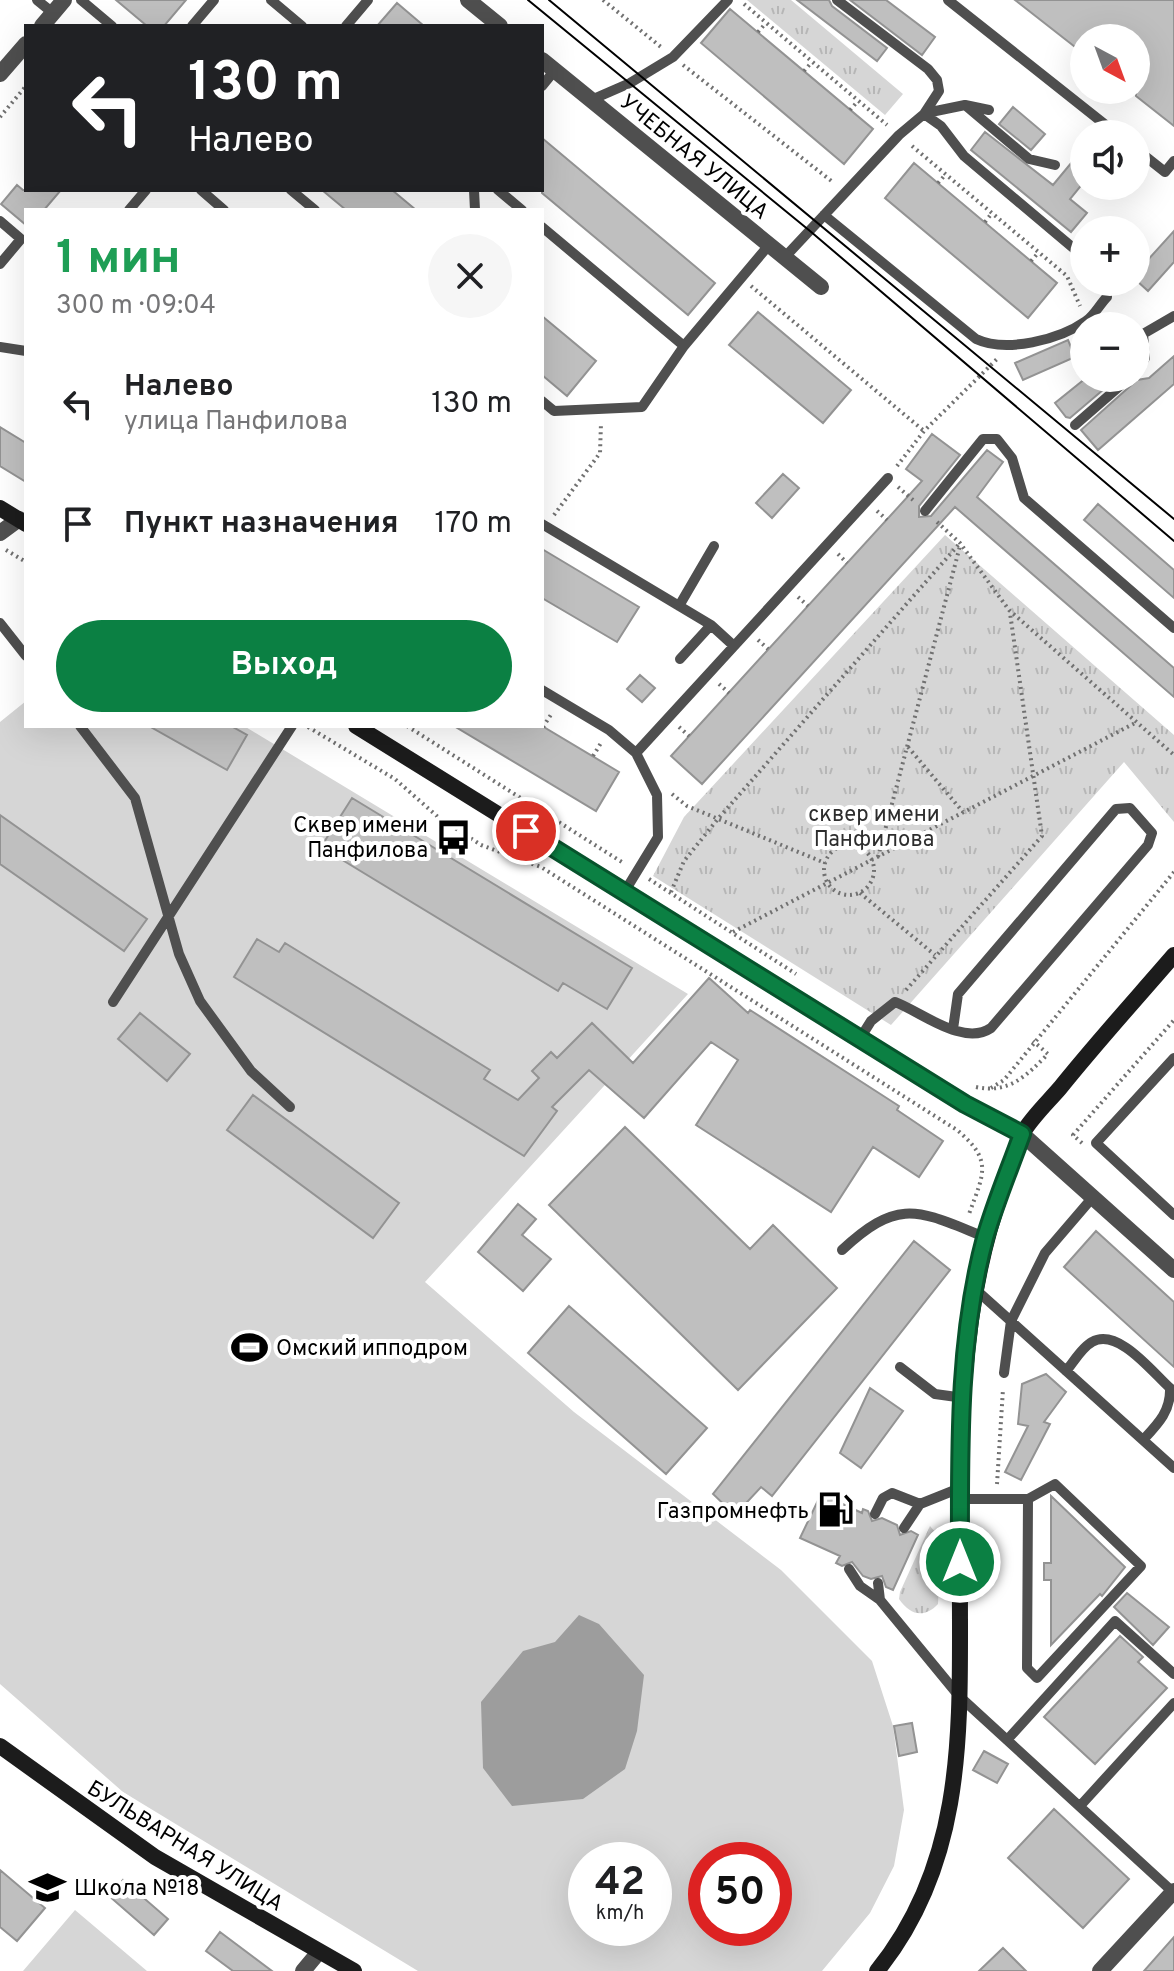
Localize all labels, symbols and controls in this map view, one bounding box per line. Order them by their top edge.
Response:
north arrow [1070,24,1150,104]
map controls [1070,24,1150,392]
text: 130 m [188,50,343,120]
icon: left [56,56,160,160]
street label: УЧЕБНАЯ УЛИЦА [613,90,773,226]
text: Налево [188,119,314,165]
button: sound [1070,120,1150,200]
button: + [1070,216,1150,296]
text: 1 мин [56,230,181,290]
button: close [428,234,512,318]
text: 300 m · 09:04 [56,290,216,323]
button: − [1070,312,1150,392]
text: Налево [124,369,233,406]
icon: left [56,382,100,426]
text: 130 m [431,386,512,423]
text: улица Панфилова [124,406,348,439]
icon: arrive [56,502,100,546]
text: Пункт назначения [124,506,398,543]
text: 170 m [434,506,512,543]
button: Выход [56,620,512,712]
pin [492,797,560,865]
park label: сквер имени Панфилова [808,802,940,854]
icon: arrive [504,809,548,853]
place label: Сквер имени Панфилова [293,813,428,865]
bus stop icon: Сквер имени Панфилова [435,818,473,856]
sports icon: Омский ипподром [231,1328,269,1366]
place label: Омский ипподром [276,1336,468,1363]
fuel station icon: Газпромнефть [816,1491,854,1529]
place label: Газпромнефть [657,1499,809,1526]
position arrow [918,1520,1002,1604]
street label: БУЛЬВАРНАЯ УЛИЦА [82,1776,288,1918]
speed limit sign: 50 [688,1842,792,1946]
text: 42 [595,1859,645,1909]
school or university icon: Школа №18 [29,1868,67,1906]
place label: Школа №18 [74,1876,199,1903]
text: km/h [596,1901,644,1927]

